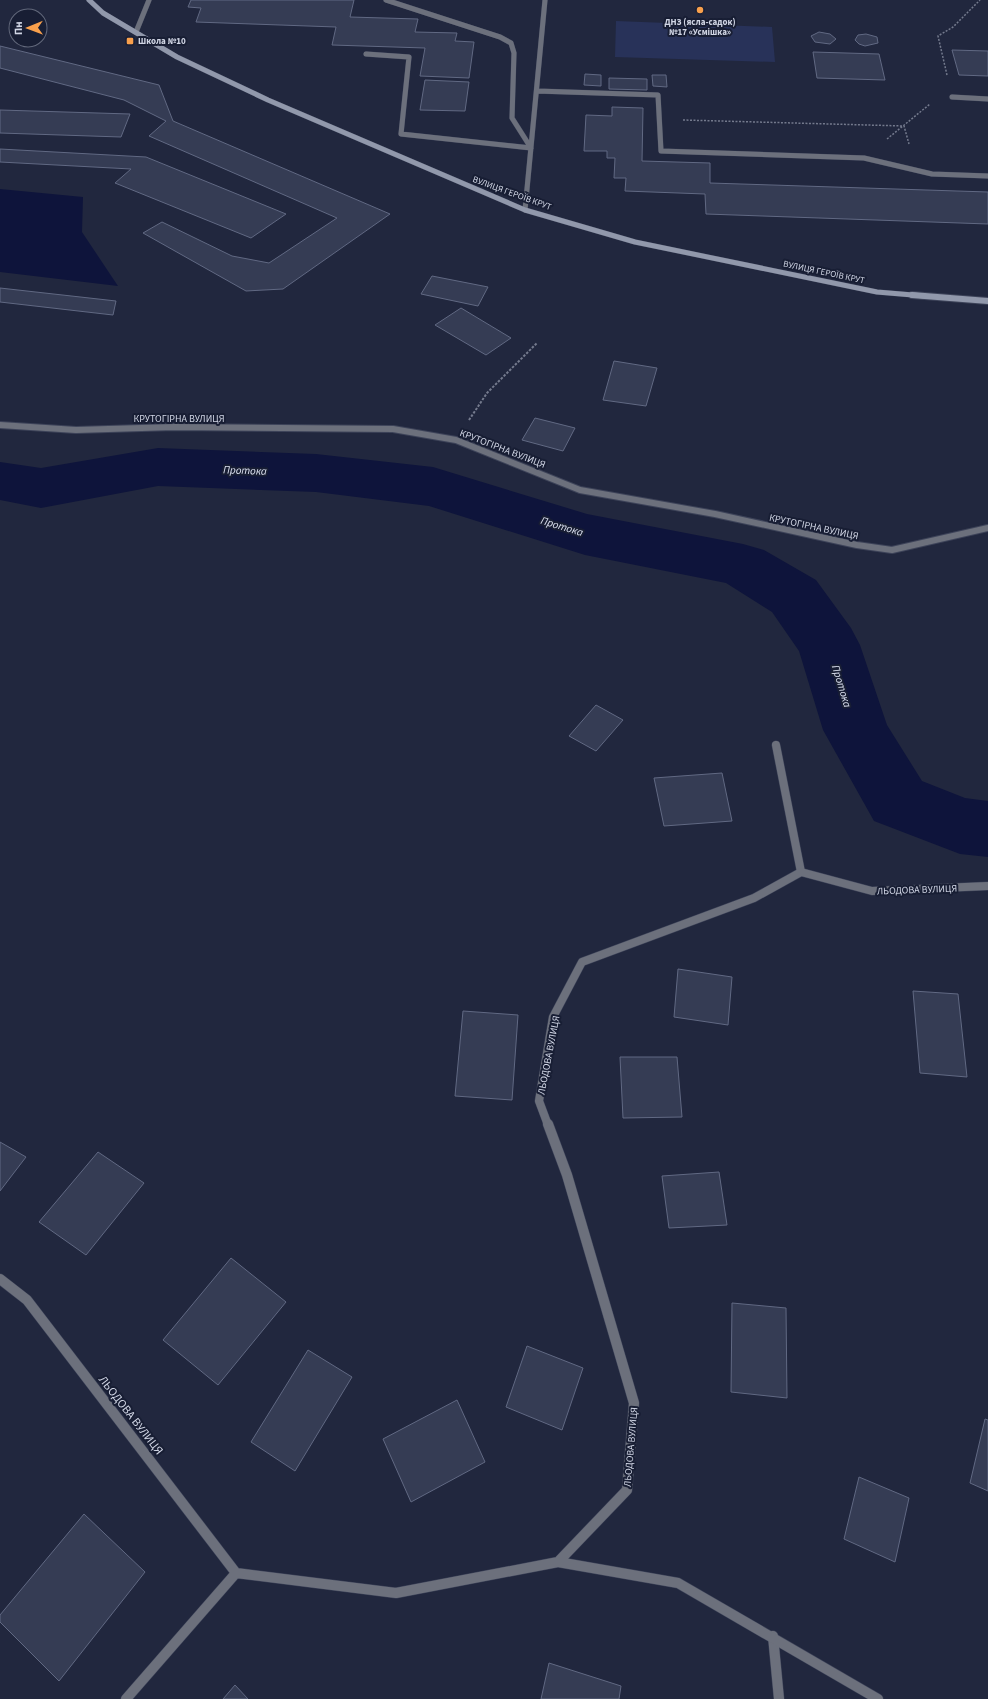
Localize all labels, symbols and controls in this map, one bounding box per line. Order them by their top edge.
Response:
marker: ДНЗ (ясла-садок) №17 «Усмішка» [695,5,705,15]
north arrow [8,8,48,48]
place label: ДНЗ (ясла-садок) №17 «Усмішка» [664,16,736,39]
text: Пн [11,21,26,35]
place label: Школа №10 [138,35,186,48]
marker: Школа №10 [125,36,135,46]
street label: ВУЛИЦЯ ГЕРОЇВ КРУТ [471,173,553,214]
street label: ВУЛИЦЯ ГЕРОЇВ КРУТ [782,257,866,288]
street label: КРУТОГІРНА ВУЛИЦЯ [134,412,224,426]
street label: КРУТОГІРНА ВУЛИЦЯ [458,426,548,472]
water label: Протока [223,462,267,479]
street label: КРУТОГІРНА ВУЛИЦЯ [768,511,860,543]
water label: Протока [539,513,585,540]
water label: Протока [828,663,855,709]
street label: ЛЬОДОВА ВУЛИЦЯ [877,882,957,898]
street label: ЛЬОДОВА ВУЛИЦЯ [534,1014,564,1096]
street label: ЛЬОДОВА ВУЛИЦЯ [94,1372,167,1458]
street label: ЛЬОДОВА ВУЛИЦЯ [621,1406,641,1488]

